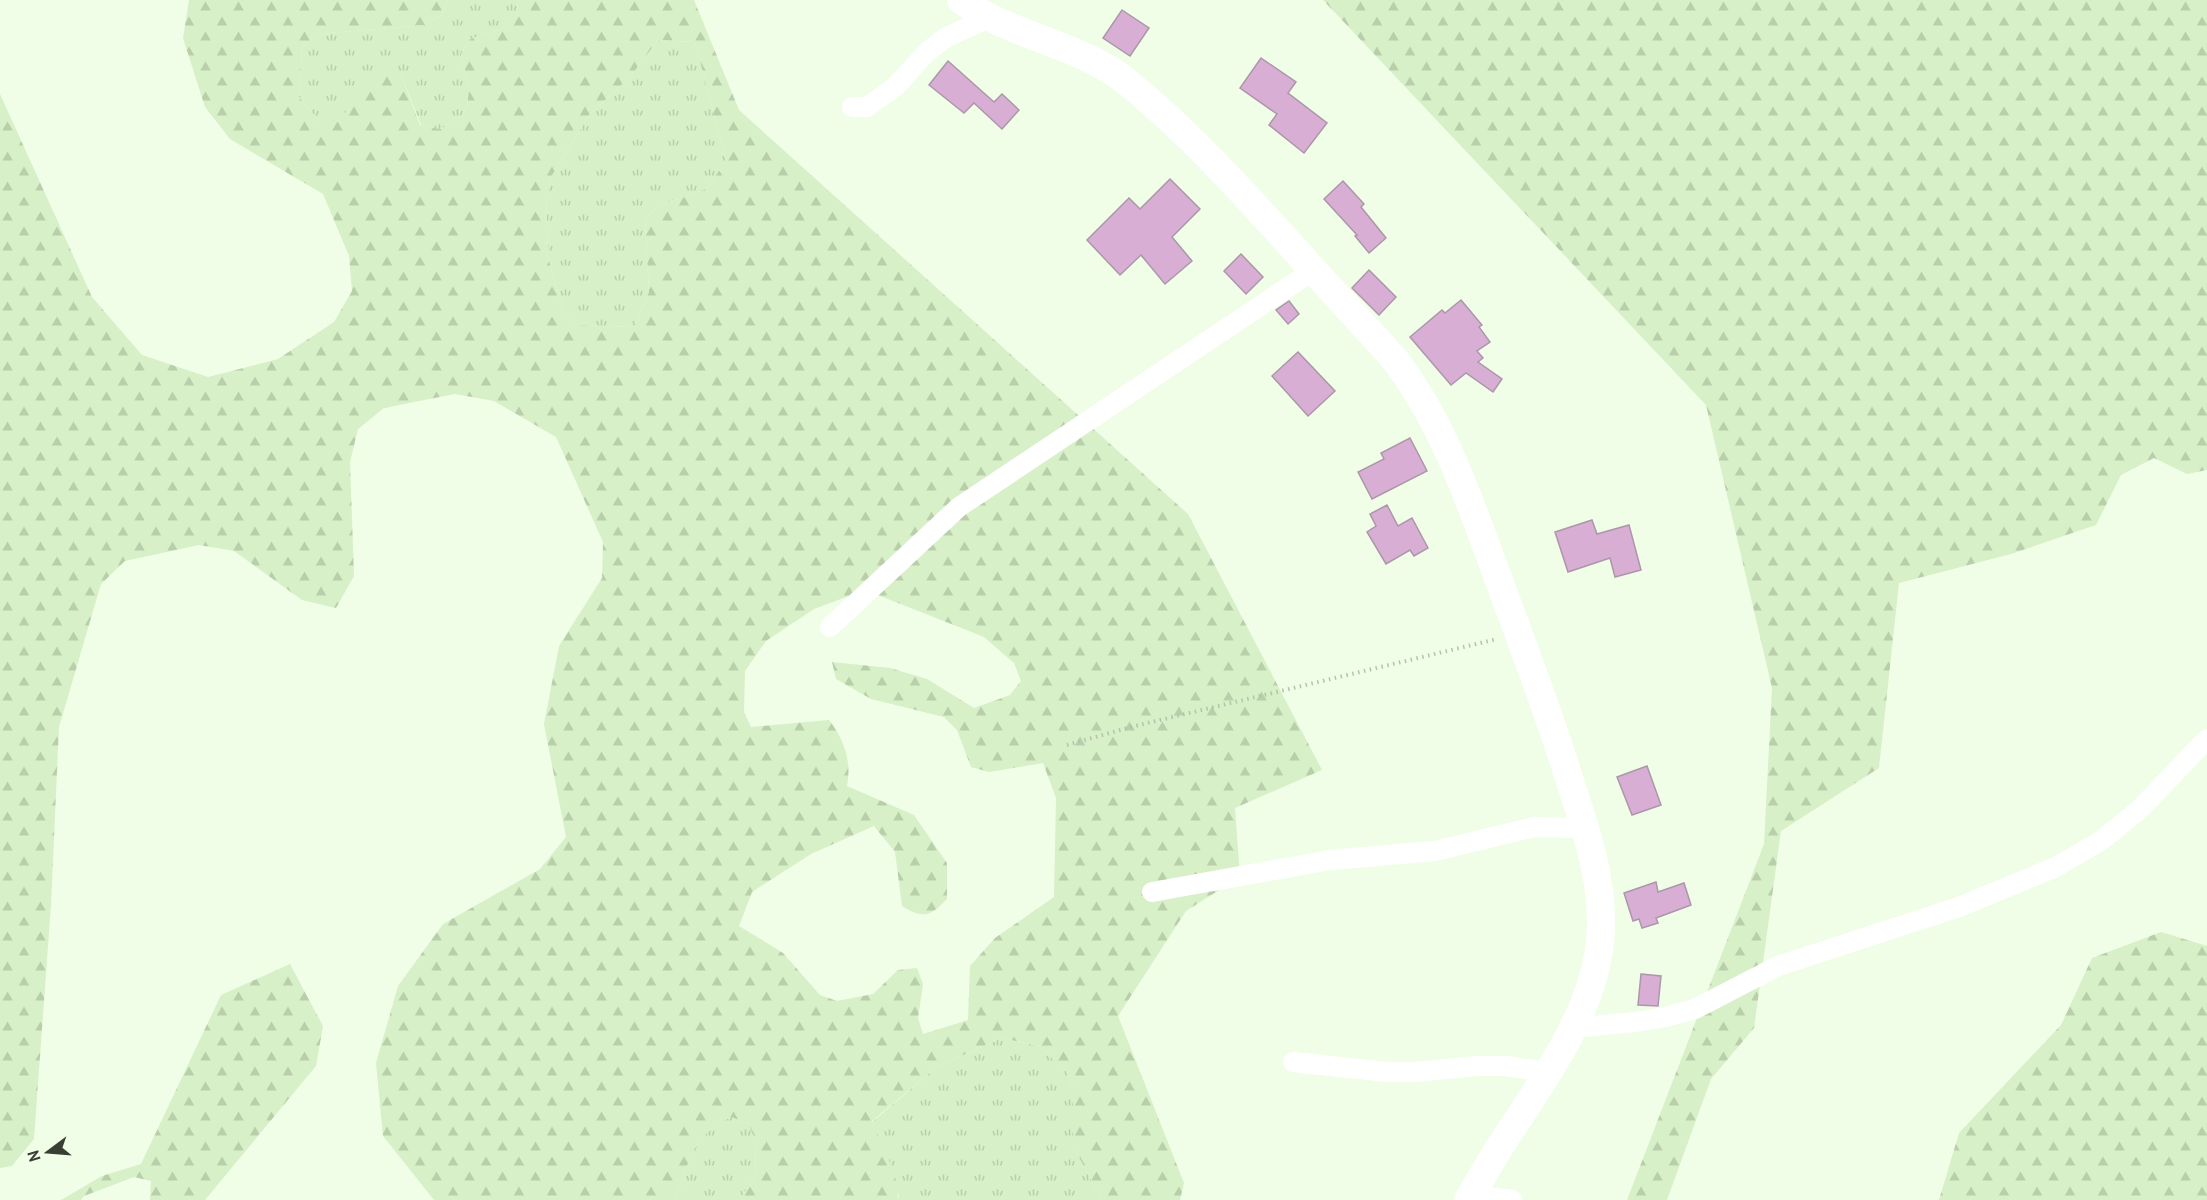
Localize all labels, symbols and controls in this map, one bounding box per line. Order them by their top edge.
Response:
north arrow [18,1122,78,1182]
text: N [23,1148,45,1164]

